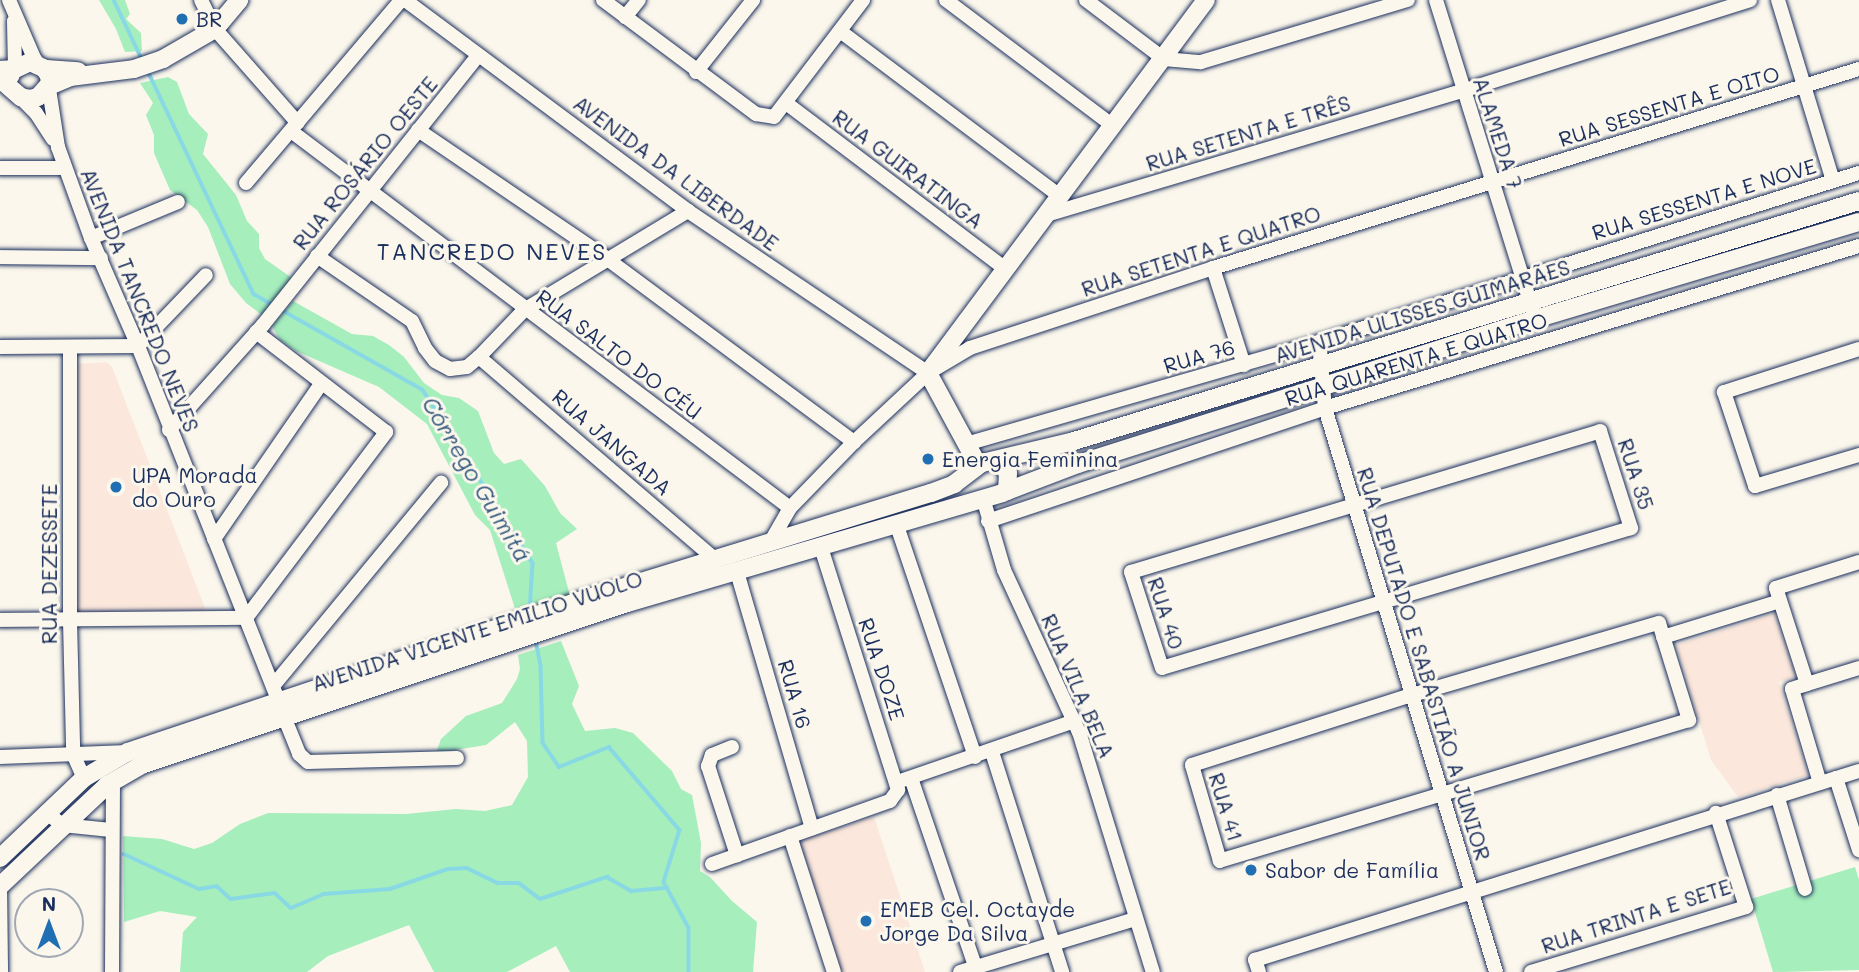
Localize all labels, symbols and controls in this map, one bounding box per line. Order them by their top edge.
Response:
place label: BR [196,6,223,32]
marker: BR [174,11,190,27]
street label: RUA SESSENTA E OITO [1556,60,1782,152]
street label: RUA ROSÁRIO OESTE [287,71,443,255]
street label: ALAMEDA 7 [1468,74,1528,192]
street label: AVENIDA DA LIBERDADE [569,90,783,256]
street label: RUA SETENTA E TRÊS [1143,90,1353,176]
street label: RUA GUIRATINGA [828,104,988,234]
street label: RUA SESSENTA E NOVE [1589,153,1819,245]
street label: AVENIDA TANCREDO NEVES [75,164,205,436]
street label: RUA SETENTA E QUATRO [1078,200,1324,302]
district label: TANCREDO NEVES [379,237,605,265]
street label: AVENIDA ULISSES GUIMARÃES [1271,254,1573,368]
street label: RUA SALTO DO CÉU [532,284,706,424]
street label: RUA QUARENTA E QUATRO [1282,307,1550,411]
street label: RUA 76 [1160,334,1238,378]
street label: RUA JANGADA [547,384,677,500]
water label: Córrego Guimitá [417,391,537,567]
street label: RUA 35 [1613,435,1659,513]
place label: Energia Feminina [942,446,1118,472]
marker: Energia Feminina [920,451,936,467]
place label: UPA Morada do Ouro [132,462,258,512]
street label: RUA DEPUTADO E SABASTIÃO A JUNIOR [1352,464,1496,864]
marker: UPA Morada do Ouro [106,477,126,497]
street label: RUA DEZESSETE [36,484,62,644]
street label: AVENIDA VICENTE EMILIO VUOLO [308,566,646,696]
street label: RUA 40 [1143,574,1189,652]
street label: RUA VILA BELA [1036,610,1120,762]
street label: RUA DOZE [854,615,910,723]
street label: RUA 16 [773,657,817,731]
street label: RUA 41 [1204,770,1248,844]
place label: Sabor de Família [1265,857,1439,883]
marker: Sabor de Família [1243,862,1259,878]
street label: RUA TRINTA E SETE [1538,873,1734,959]
north arrow [14,888,84,958]
text: N [42,891,56,916]
place label: EMEB Cel. Octayde Jorge Da Silva [880,896,1075,946]
marker: EMEB Cel. Octayde Jorge Da Silva [858,913,874,929]

